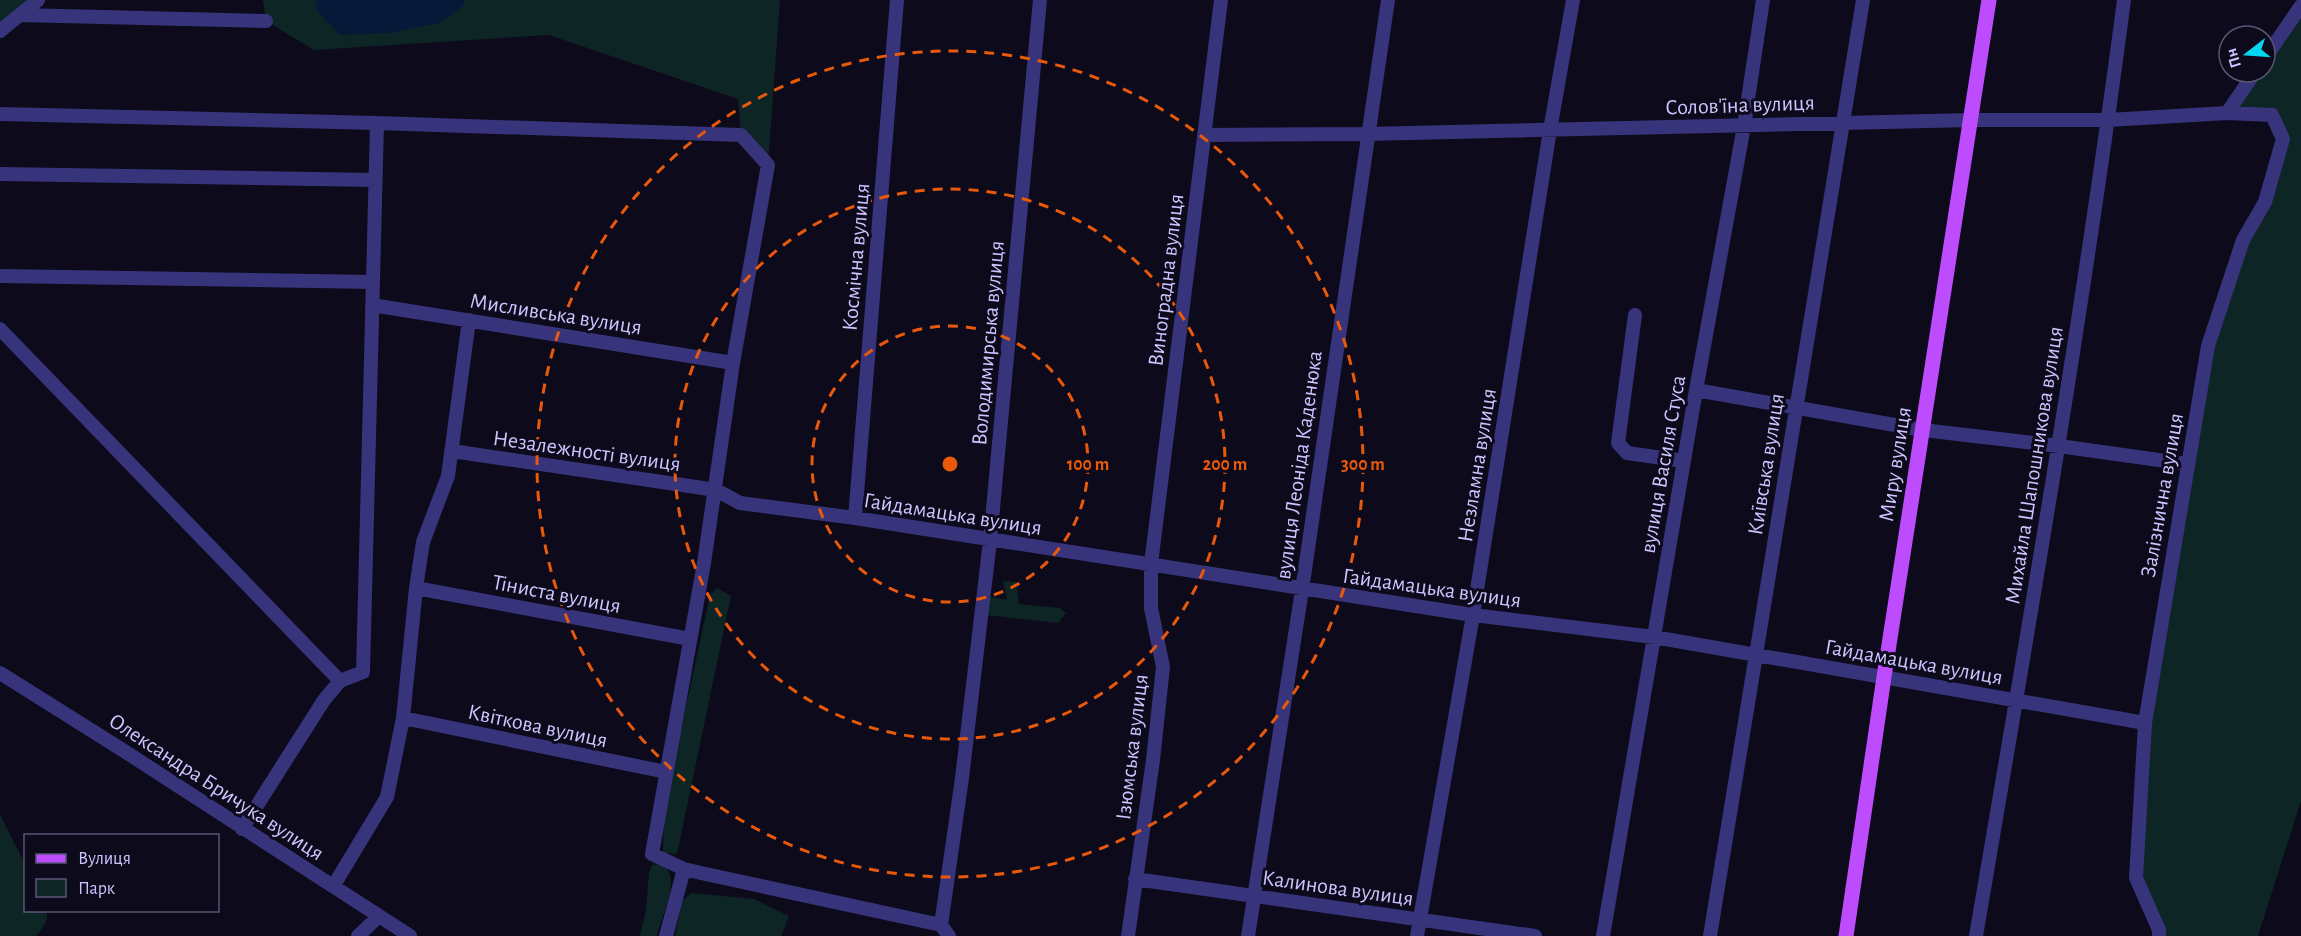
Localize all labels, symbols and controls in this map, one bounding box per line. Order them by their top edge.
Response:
north arrow [2217,24,2277,84]
text: Пн [2223,46,2244,70]
street label: Солов'їна вулиця [1665,91,1815,119]
street label: Космічна вулиця [839,182,873,332]
street label: Виноградна вулиця [1144,193,1187,368]
street label: Володимирська вулиця [968,240,1008,446]
street label: Мисливська вулиця [468,290,643,338]
street label: Михайла Шапошникова вулиця [2001,325,2067,606]
street label: вулиця Леоніда Каденюка [1272,349,1326,581]
street label: вулиця Василя Стуса [1636,373,1689,555]
street label: Незламна вулиця [1454,387,1500,544]
street label: Київська вулиця [1744,392,1788,537]
street label: Миру вулиця [1875,405,1915,523]
street label: Залізнична вулиця [2137,411,2187,579]
street label: Незалежності вулиця [492,427,682,475]
centre of rings [940,454,960,474]
text: 100 m [1067,456,1109,474]
text: 200 m [1203,456,1247,474]
text: 300 m [1341,456,1385,474]
street label: Гайдамацька вулиця [862,489,1044,539]
street label: Гайдамацька вулиця [1341,565,1523,611]
street label: Тіниста вулиця [491,571,623,617]
street label: Гайдамацька вулиця [1823,636,2004,688]
street label: Ізюмська вулиця [1112,673,1152,821]
street label: Квіткова вулиця [466,700,610,752]
street label: Олександра Бричука вулиця [105,709,328,864]
legend [24,834,219,912]
text: Вулиця [78,850,131,868]
street label: Калинова вулиця [1261,866,1415,910]
text: Парк [78,880,116,898]

